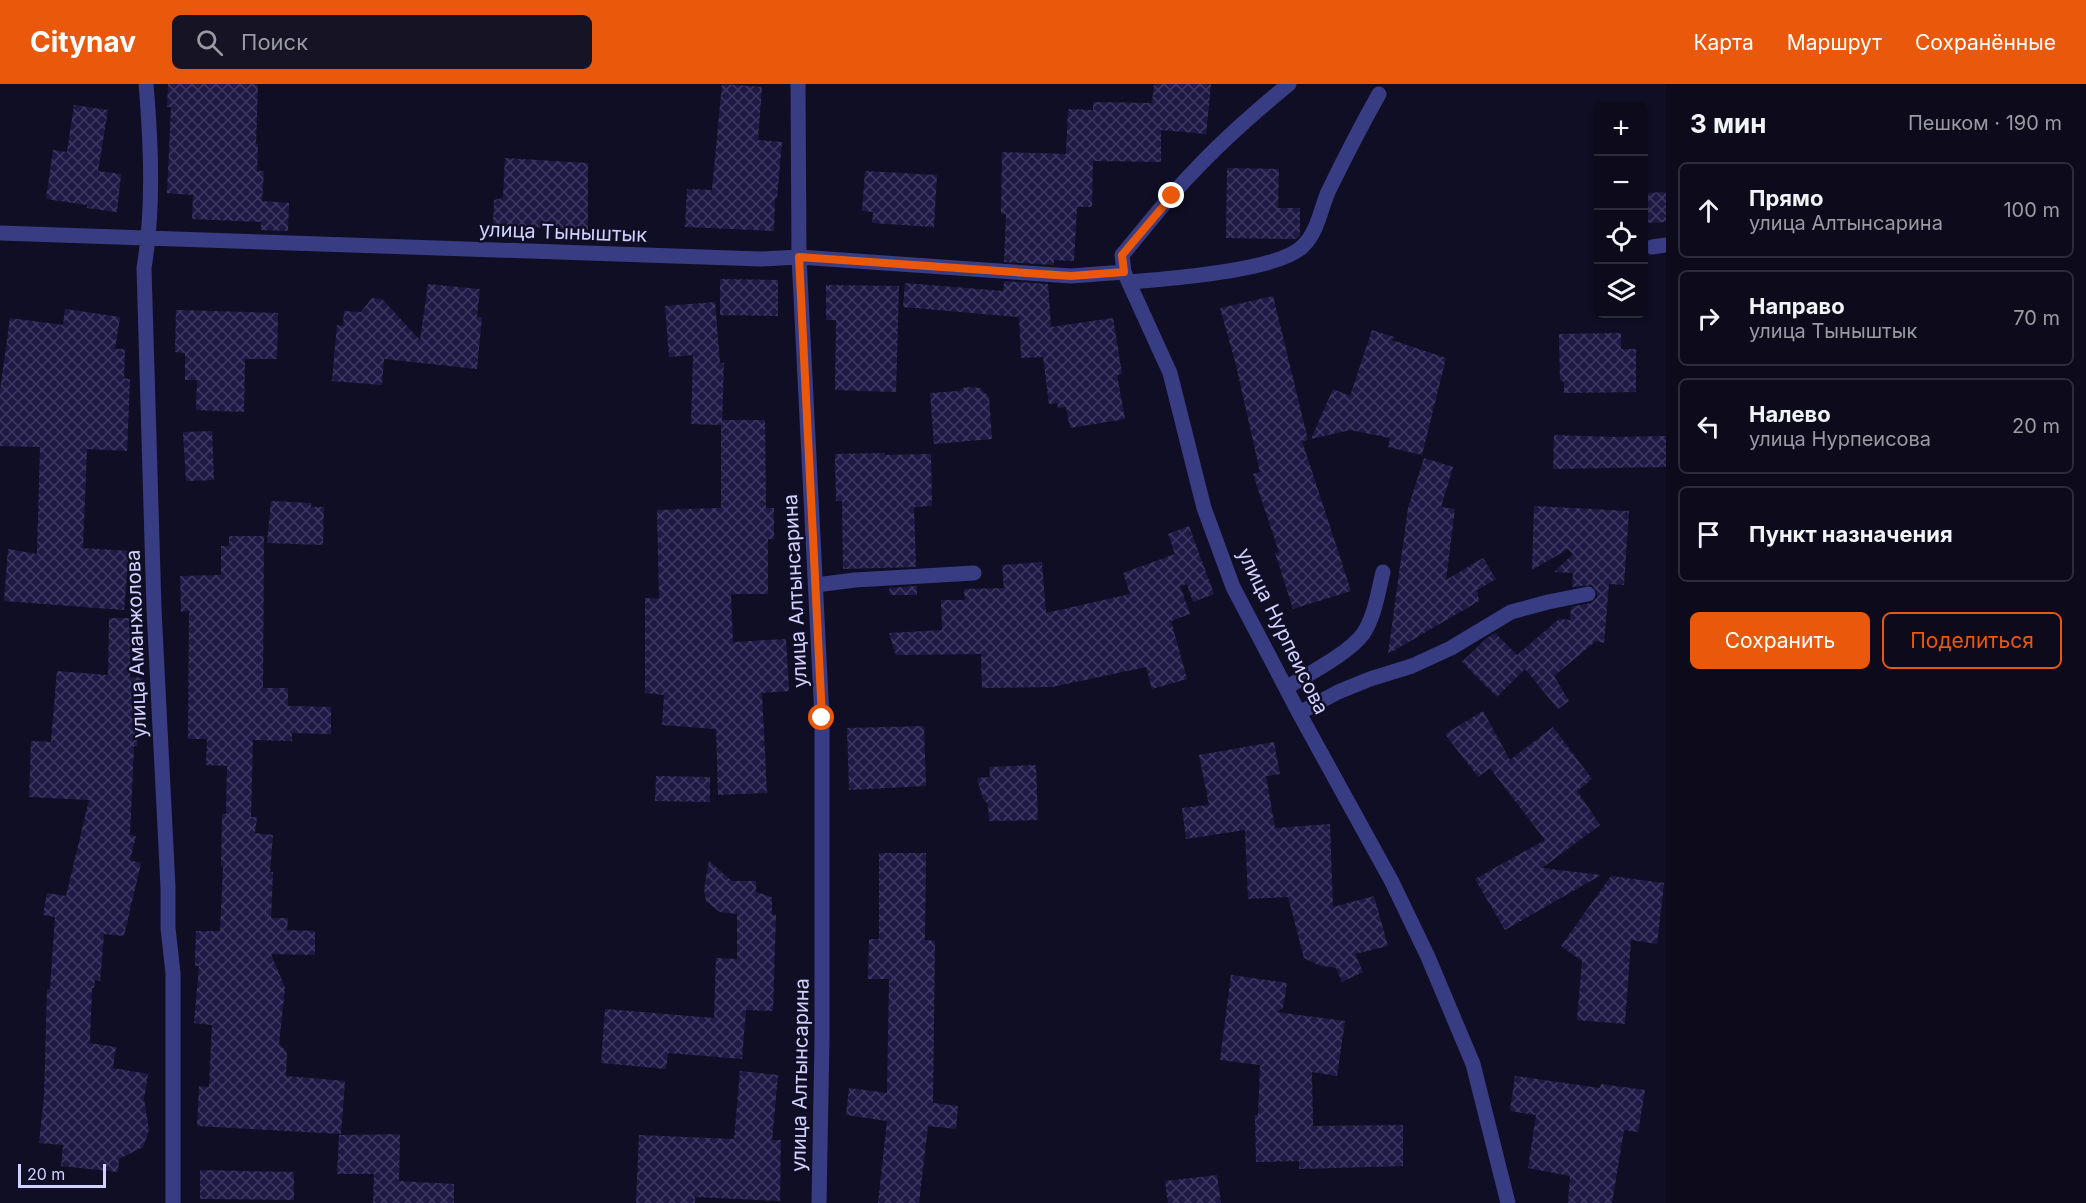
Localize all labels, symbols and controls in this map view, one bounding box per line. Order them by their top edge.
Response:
search box [172,15,592,69]
text: Citynav [30,25,136,59]
icon: search [193,26,226,59]
text: Поиск [241,29,308,55]
text: Карта [1693,30,1754,55]
text: Маршрут [1787,30,1882,55]
text: Сохранённые [1915,30,2056,55]
map controls [1594,102,1648,318]
button: + [1594,102,1648,156]
text: 3 мин [1690,108,1766,139]
text: Пешком · 190 m [1908,111,2062,135]
button: − [1594,156,1648,210]
route end [1158,182,1184,208]
text: Прямо [1749,185,1823,211]
icon: ahead [1692,194,1725,227]
text: 100 m [2003,198,2060,222]
button: locate [1594,210,1648,264]
text: улица Алтынсарина [1749,211,1943,235]
street label: улица Тыныштык [478,217,648,247]
button: layers [1594,264,1648,318]
text: Направо [1749,293,1845,319]
icon: right [1692,302,1725,335]
text: 70 m [2013,306,2060,330]
text: улица Тыныштык [1749,319,1917,343]
text: Налево [1749,401,1831,427]
icon: left [1692,410,1725,443]
text: 20 m [2012,414,2060,438]
text: улица Нурпеисова [1749,427,1931,451]
street label: улица Алтынсарина [778,494,812,688]
icon: arrive [1692,518,1725,551]
text: Пункт назначения [1749,521,1953,547]
street label: улица Нурпеисова [1232,544,1334,718]
street label: улица Аманжолова [121,549,151,739]
button: Сохранить [1690,612,1870,669]
button: Поделиться [1882,612,2062,669]
route start [808,704,834,730]
street label: улица Алтынсарина [786,978,814,1172]
scale bar [18,1161,106,1188]
text: 20 m [27,1164,65,1184]

